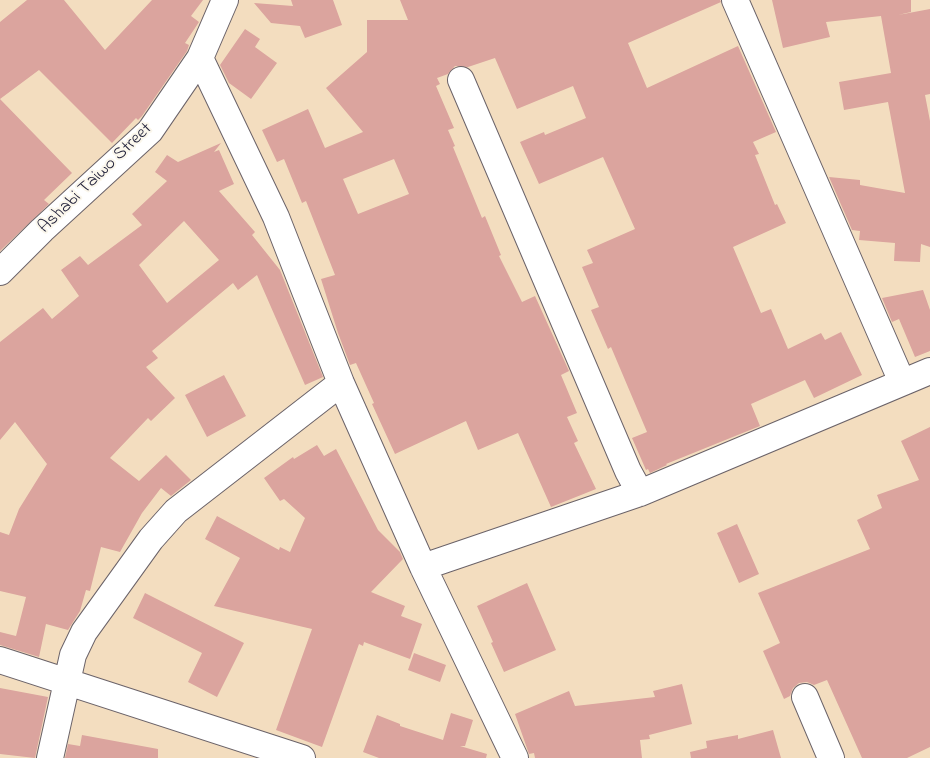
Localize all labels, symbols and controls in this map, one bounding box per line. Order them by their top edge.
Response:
street label: Ashabi Taiwo Street [35,119,157,239]

